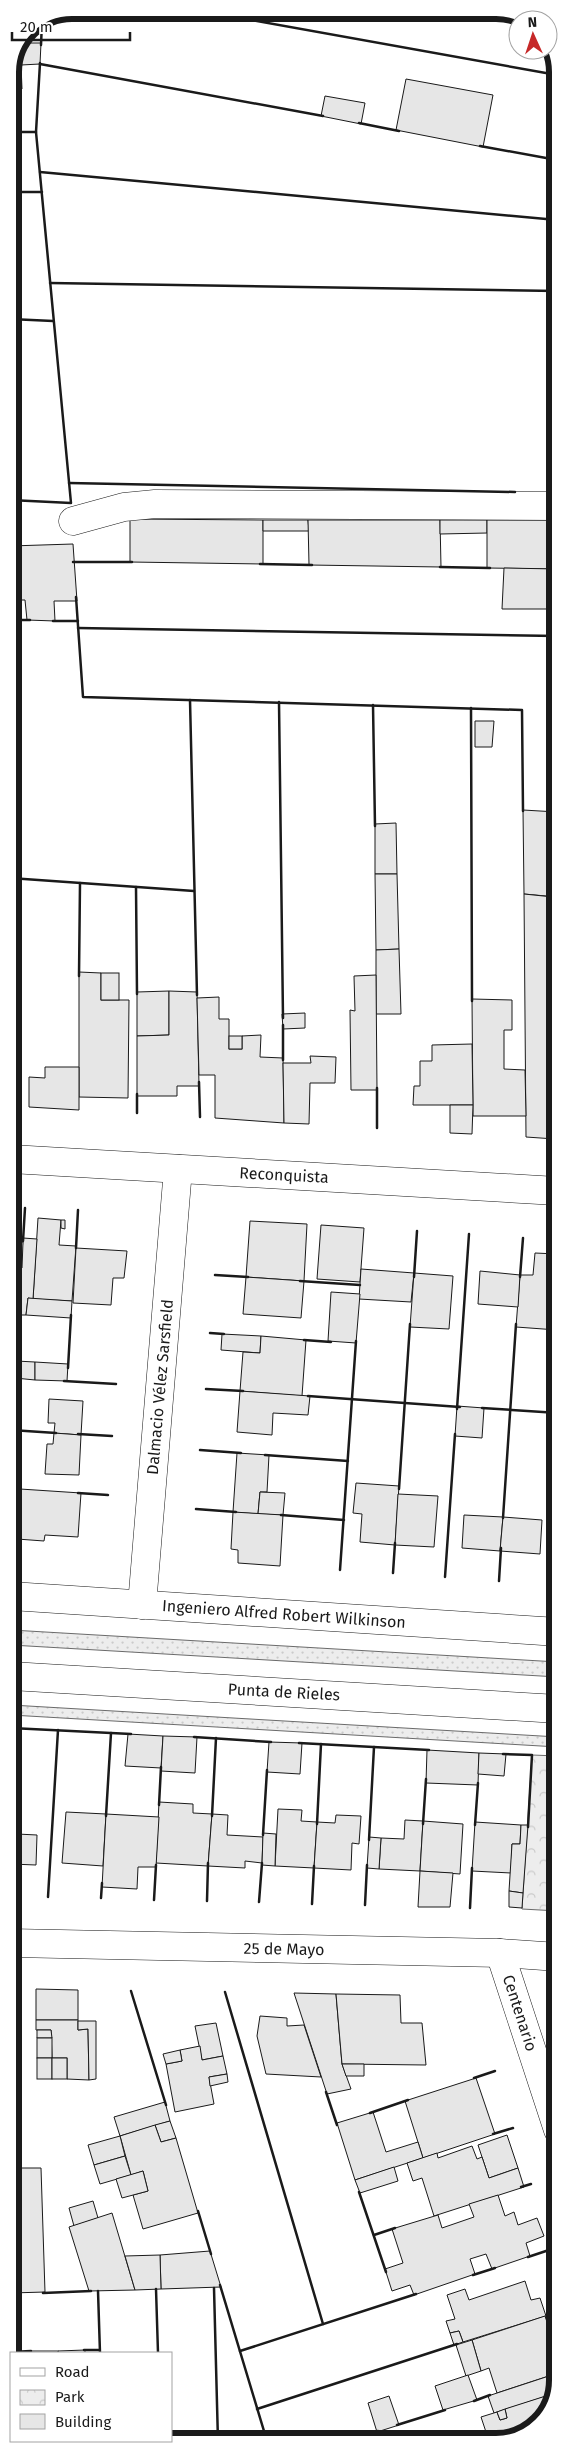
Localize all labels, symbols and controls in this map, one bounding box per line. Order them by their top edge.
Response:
scale bar [12,10,130,42]
north arrow [508,10,558,60]
text: N [527,14,537,31]
text: 20 m [20,18,53,36]
street label: Reconquista [239,1163,329,1187]
street label: Dalmacio Vélez Sarsfield [143,1298,177,1476]
street label: Ingeniero Alfred Robert Wilkinson [162,1596,406,1632]
street label: Punta de Rieles [227,1680,341,1704]
street label: 25 de Mayo [243,1939,325,1959]
street label: Centenario [499,1972,541,2054]
legend [10,2352,172,2442]
text: Road [55,2363,90,2381]
text: Park [55,2388,85,2406]
text: Building [55,2413,111,2431]

